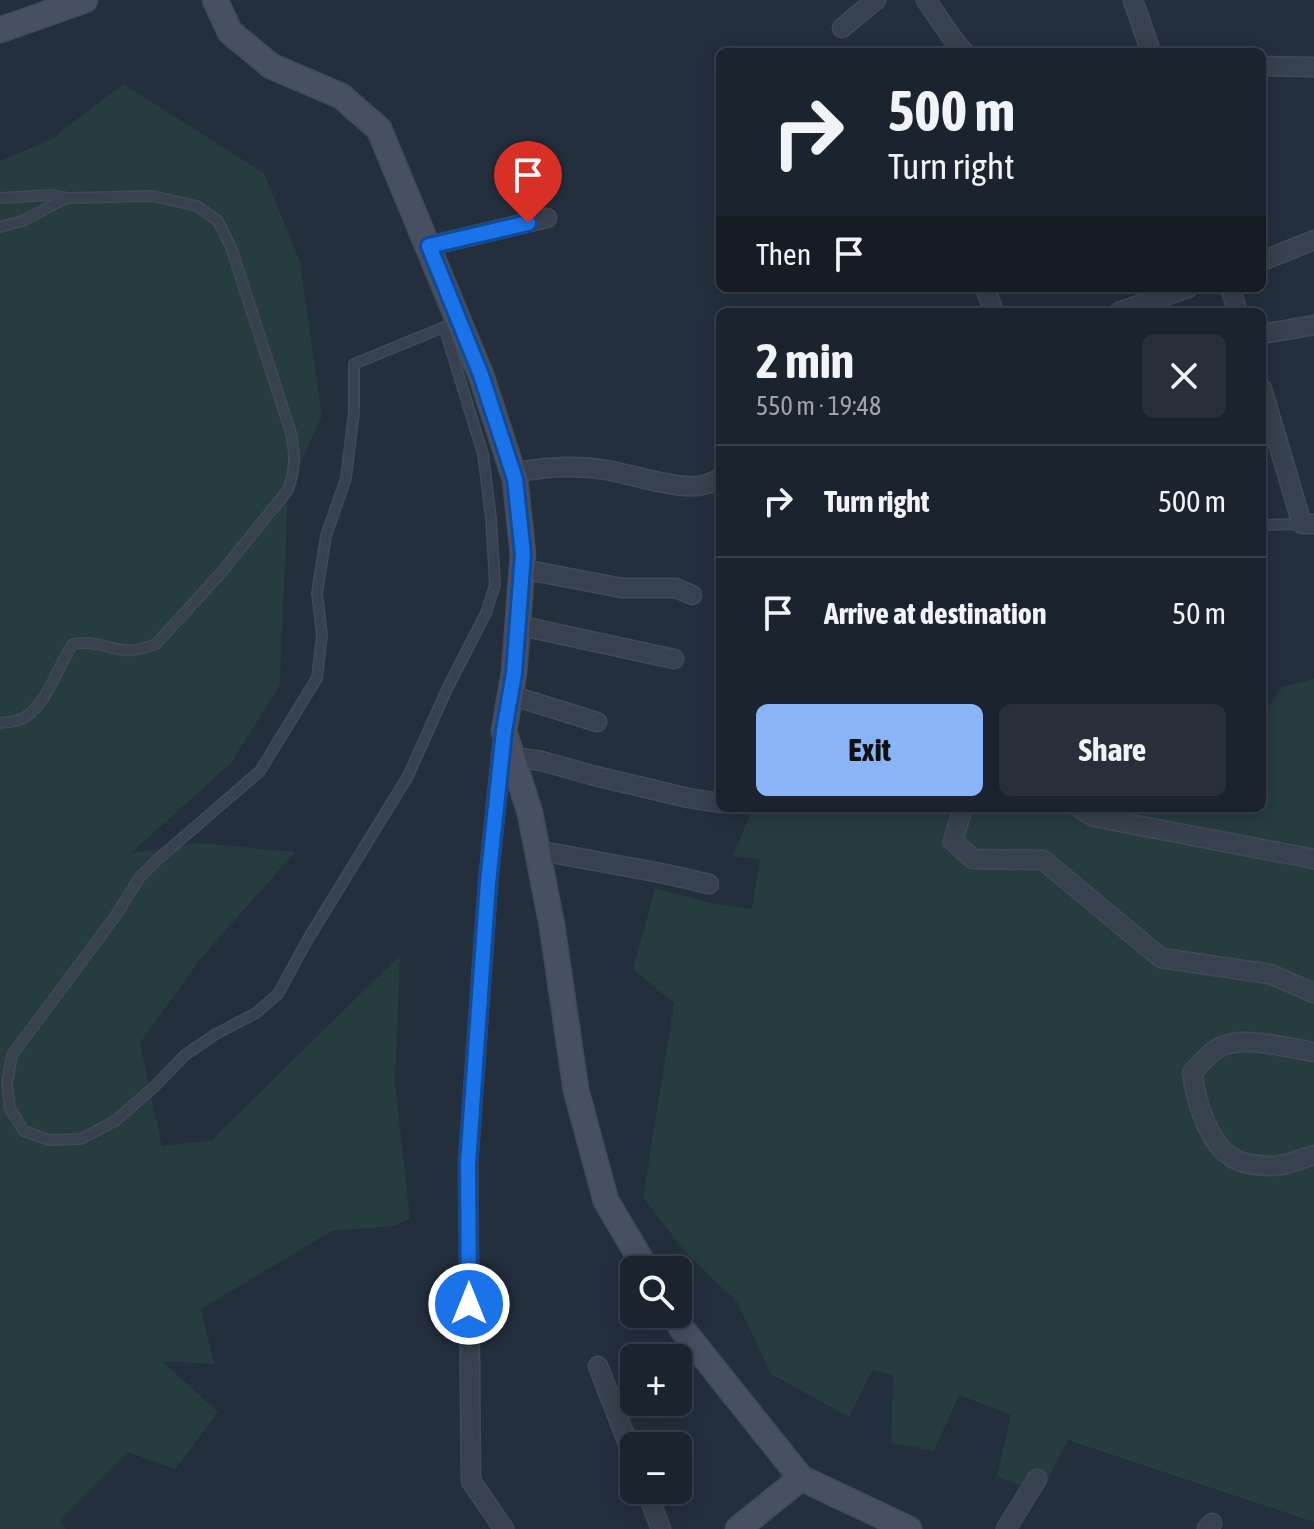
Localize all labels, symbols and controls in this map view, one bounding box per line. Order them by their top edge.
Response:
text: 500 m [888,79,1015,143]
icon: right [756,80,860,184]
pin [494,141,562,223]
text: Turn right [888,145,1015,187]
icon: arrive [506,153,550,197]
icon: arrive [827,232,871,276]
text: Then [756,237,811,271]
text: 2 min [756,333,854,388]
button: close [1142,334,1226,418]
text: 550 m · 19:48 [756,391,881,421]
icon: right [756,479,800,523]
text: Turn right [824,484,930,518]
text: 500 m [1158,484,1226,518]
icon: arrive [756,591,800,635]
text: Arrive at destination [824,596,1046,630]
text: 50 m [1172,596,1226,630]
button: Exit [756,704,983,796]
button: Share [999,704,1226,796]
map controls [620,1256,692,1504]
button: search [620,1256,692,1328]
position arrow [427,1262,511,1346]
button: + [620,1344,692,1416]
button: − [620,1432,692,1504]

